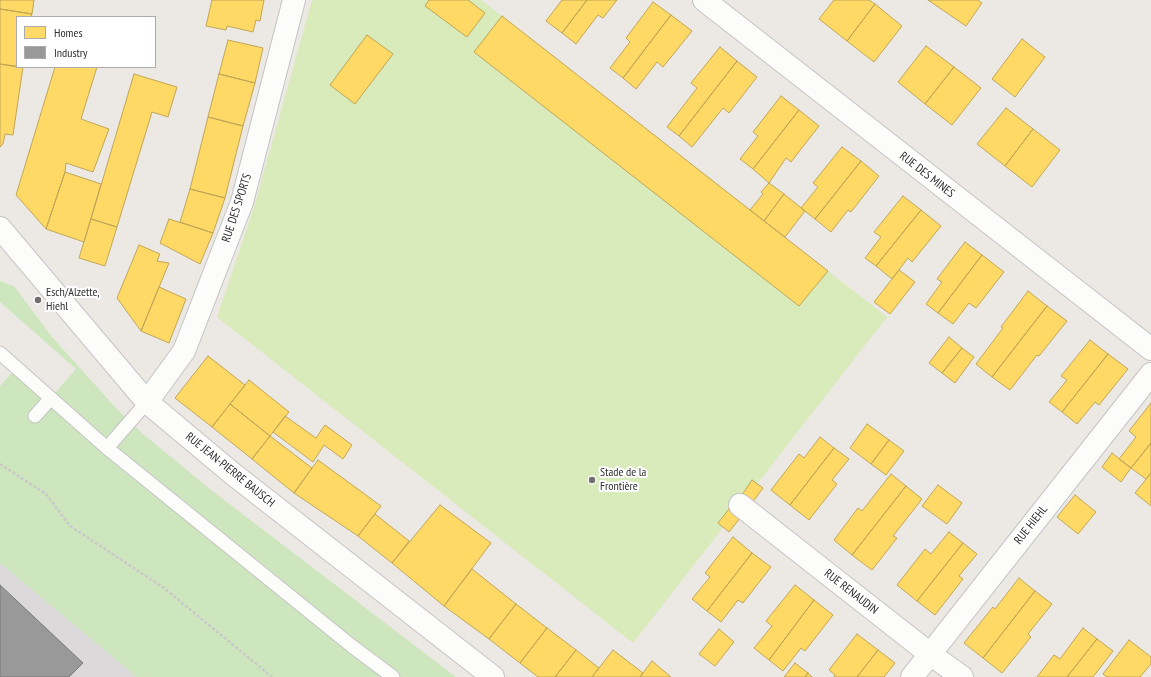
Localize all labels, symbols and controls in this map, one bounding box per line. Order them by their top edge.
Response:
legend [16,16,156,68]
text: Homes [54,25,82,40]
text: Industry [54,45,88,60]
street label: RUE DES MINES [897,149,957,201]
street label: RUE DES SPORTS [219,172,255,244]
place label: Esch/Alzette, Hiehl [46,286,100,314]
marker: Esch/Alzette, Hiehl [33,295,43,305]
street label: RUE JEAN-PIERRE BAUSCH [183,430,277,510]
place label: Stade de la Frontière [600,466,646,494]
marker: Stade de la Frontière [587,475,597,485]
street label: RUE HIEHL [1011,503,1051,547]
street label: RUE RENAUDIN [821,566,881,618]

